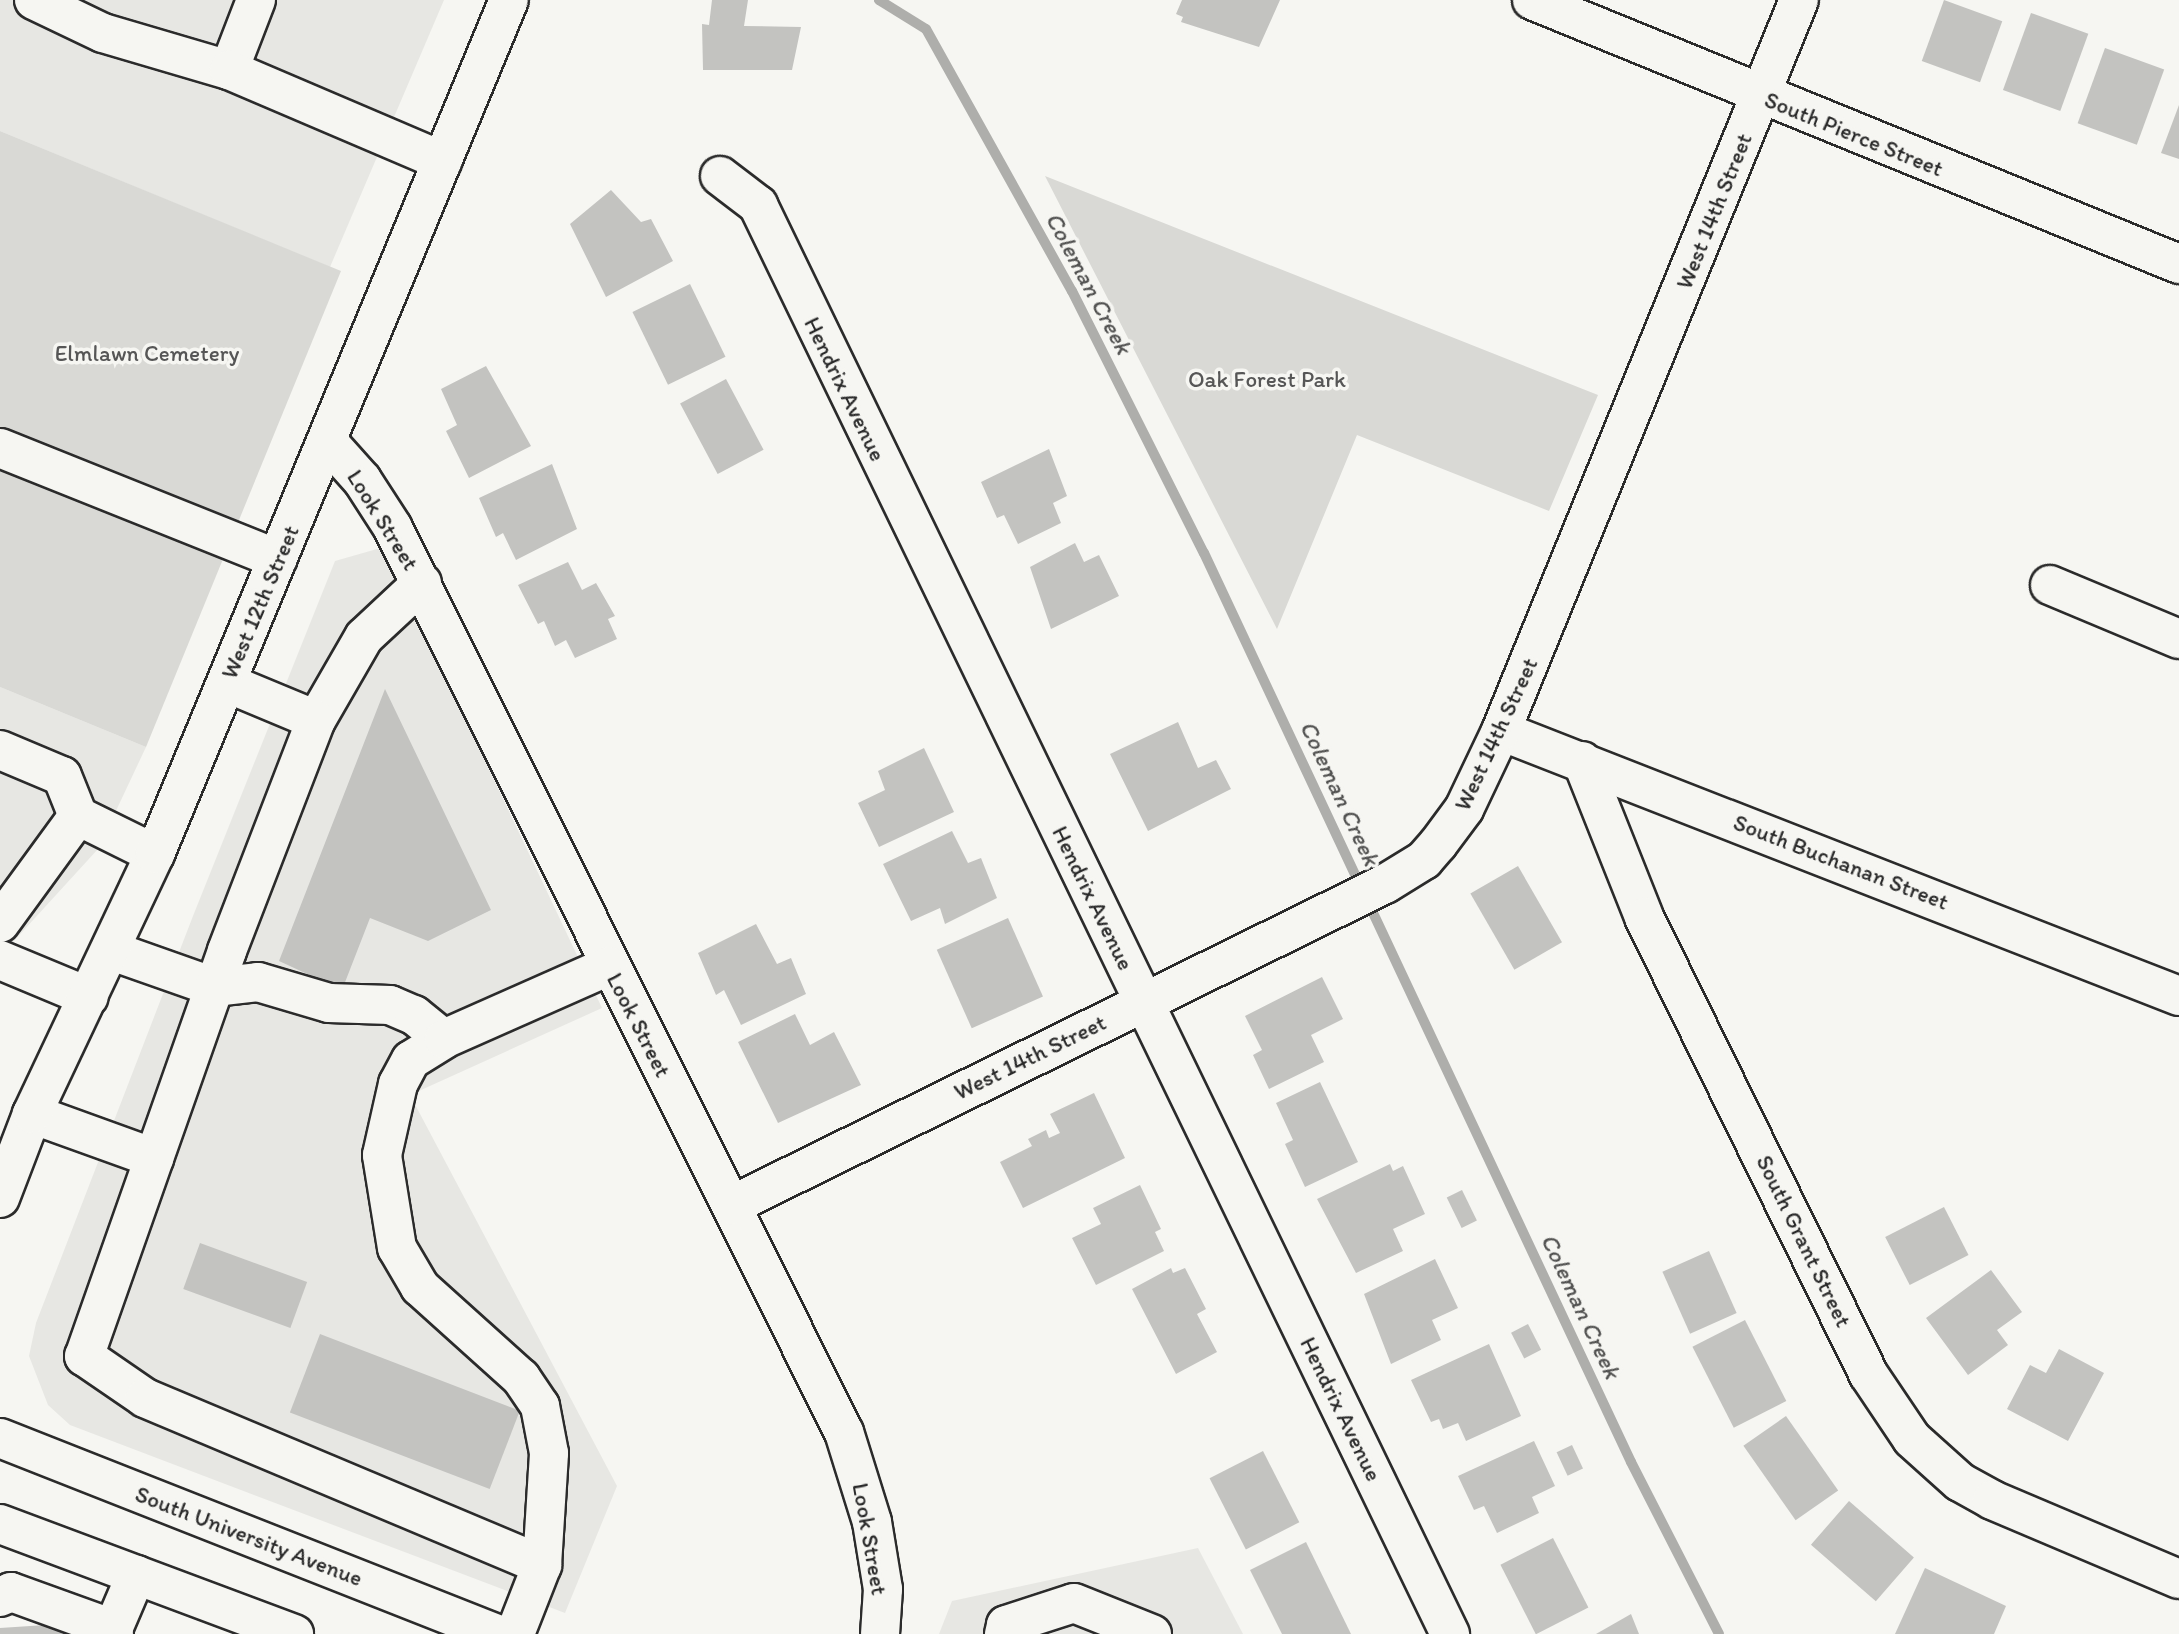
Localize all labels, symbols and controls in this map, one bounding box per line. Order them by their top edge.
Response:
street label: South Pierce Street [1761,86,1947,182]
street label: West 14th Street [1670,129,1758,293]
water label: Coleman Creek [1040,207,1138,359]
street label: Hendrix Avenue [798,313,892,465]
park label: Elmlawn Cemetery [55,339,239,367]
park label: Oak Forest Park [1188,365,1346,393]
street label: Look Street [341,465,425,575]
street label: West 12th Street [215,522,305,682]
street label: West 14th Street [1449,654,1543,814]
water label: Coleman Creek [1294,716,1386,870]
street label: South Buchanan Street [1730,808,1952,916]
street label: Hendrix Avenue [1046,822,1140,974]
street label: Look Street [601,968,677,1082]
street label: West 14th Street [950,1008,1110,1106]
street label: South Grant Street [1751,1151,1857,1331]
water label: Coleman Creek [1535,1229,1627,1383]
street label: Hendrix Avenue [1294,1333,1388,1485]
street label: South University Avenue [132,1480,366,1592]
street label: Look Street [847,1481,893,1597]

